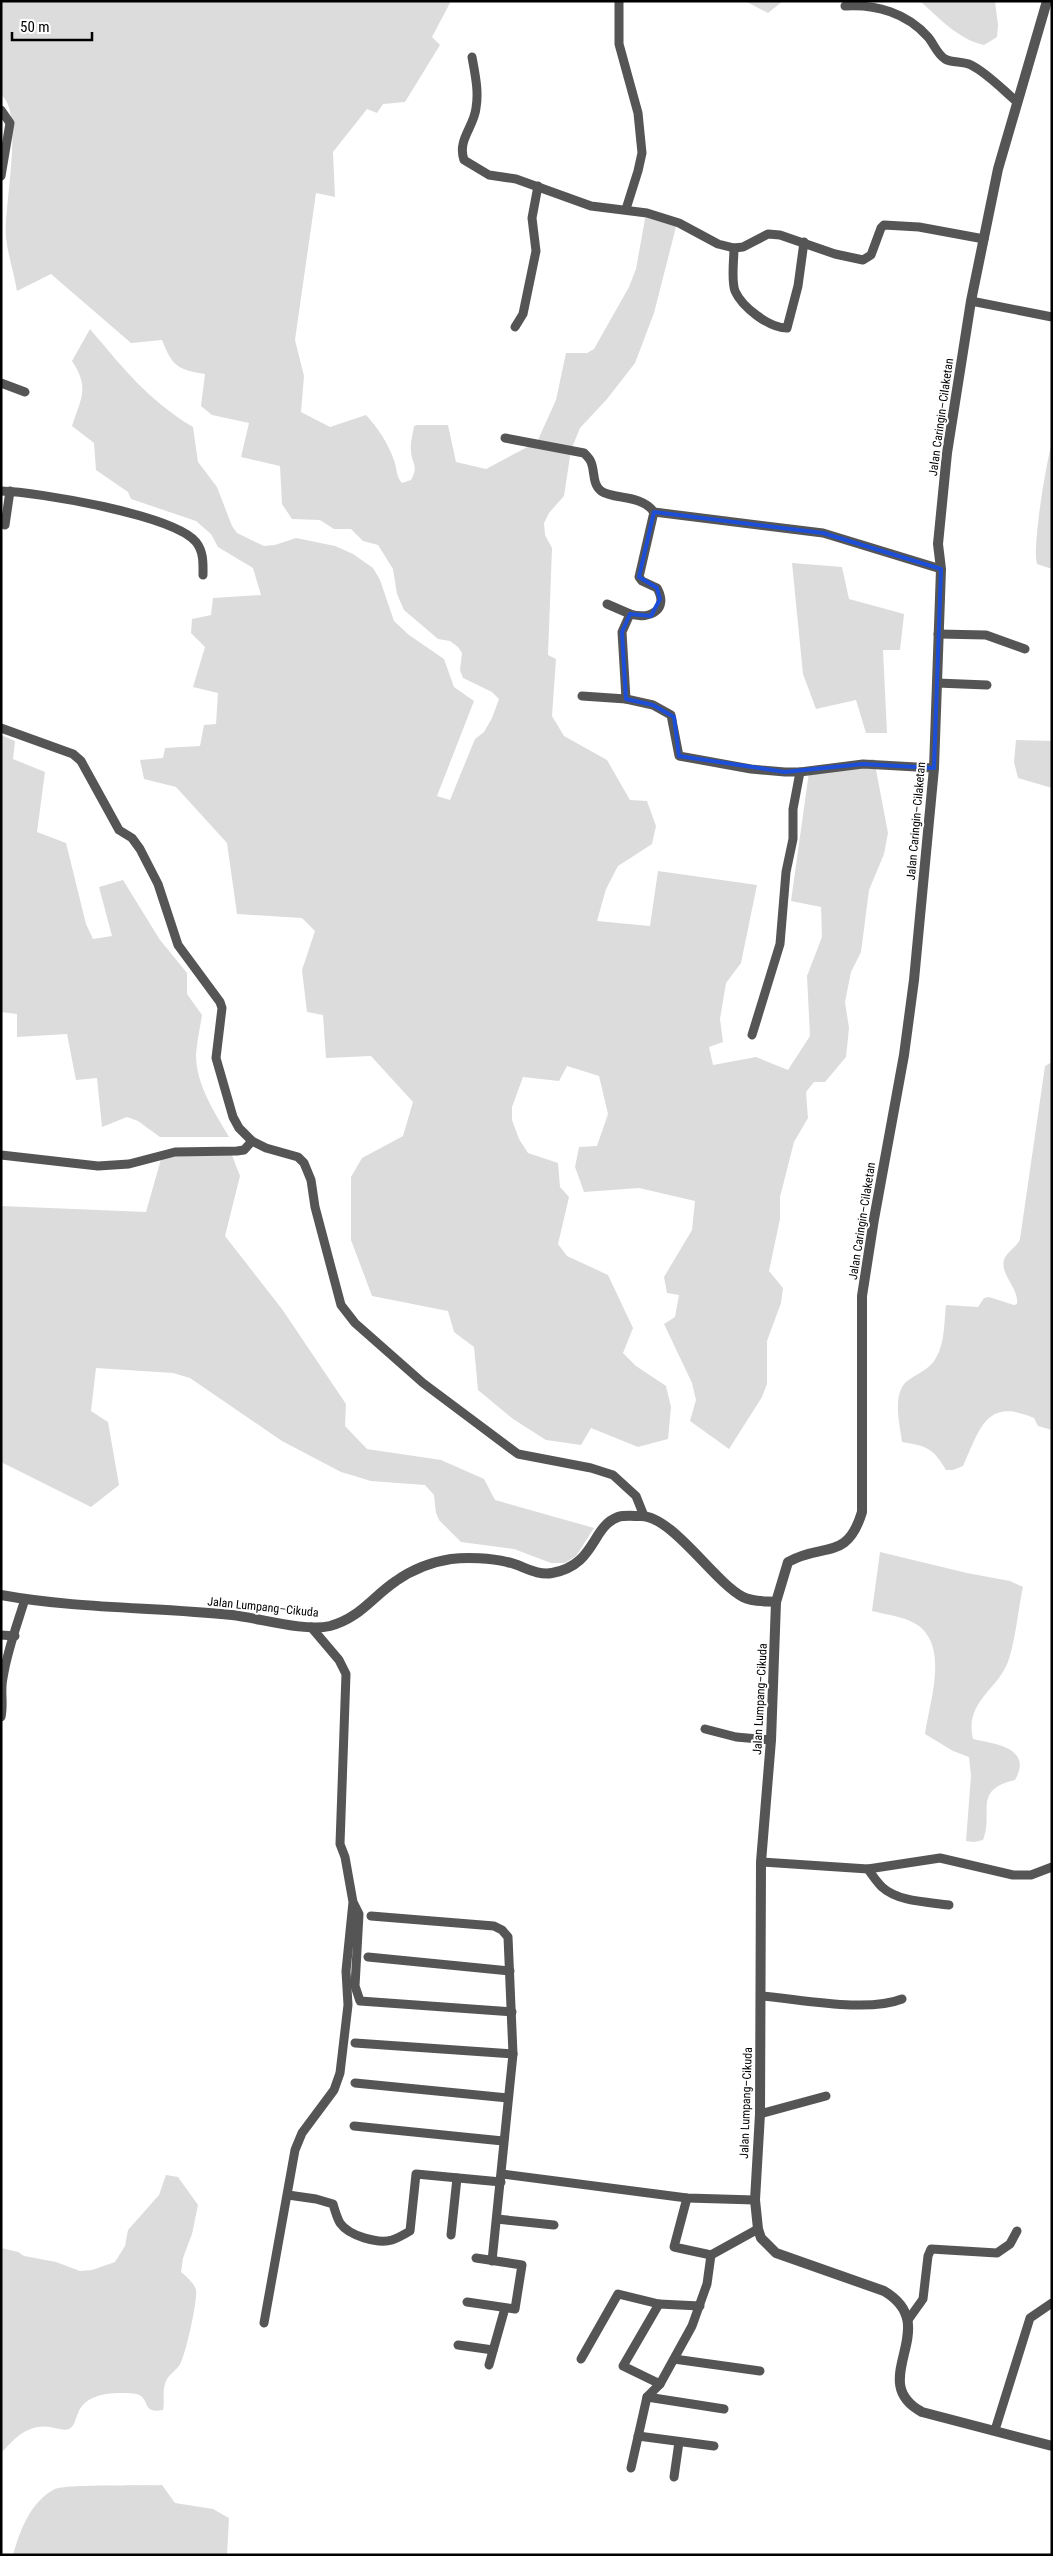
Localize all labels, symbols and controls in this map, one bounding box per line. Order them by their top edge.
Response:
scale bar [12,10,92,42]
text: 50 m [20,18,50,36]
street label: Jalan Caringin–Cilaketan [926,357,956,477]
street label: Jalan Caringin–Cilaketan [904,761,928,881]
street label: Jalan Caringin–Cilaketan [846,1161,878,1281]
street label: Jalan Lumpang–Cikuda [207,1594,319,1620]
street label: Jalan Lumpang–Cikuda [750,1643,770,1755]
street label: Jalan Lumpang–Cikuda [737,2047,755,2159]

